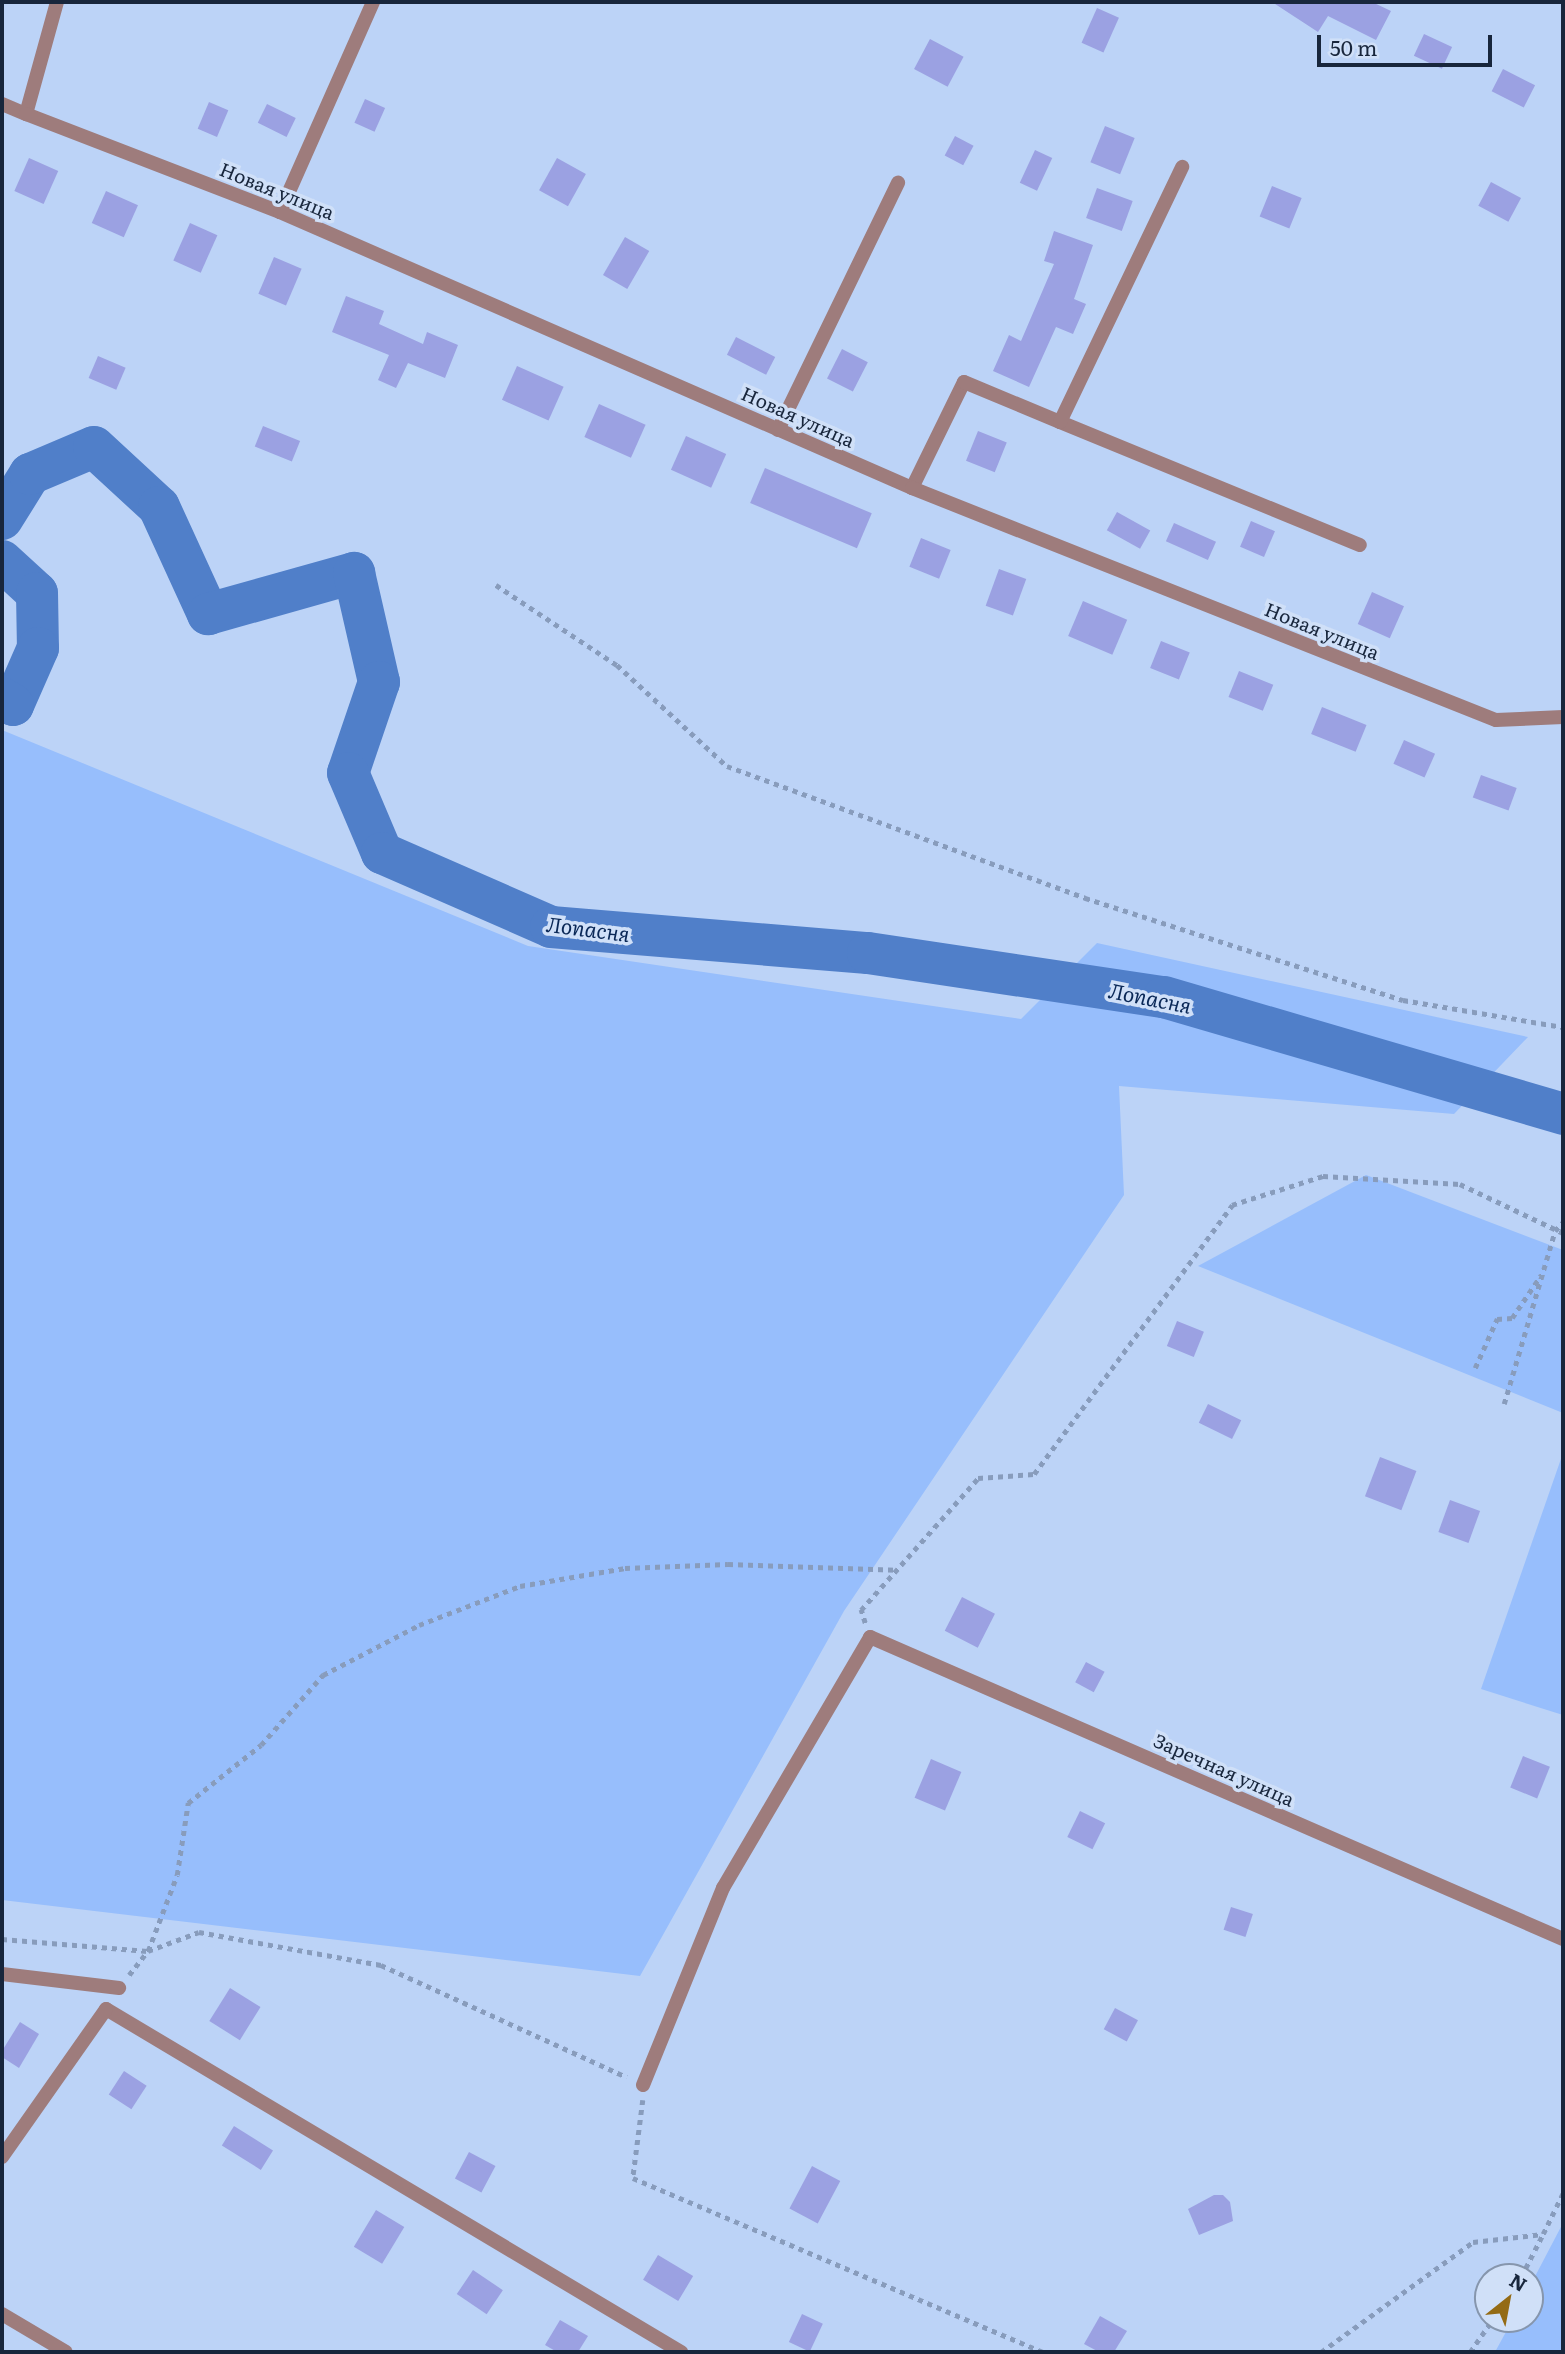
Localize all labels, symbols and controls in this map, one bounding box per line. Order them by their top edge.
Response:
scale bar [1320,21,1495,65]
text: 50 m [1330,31,1377,62]
street label: Новая улица [216,158,338,224]
street label: Новая улица [738,382,858,452]
street label: Новая улица [1261,598,1383,664]
water label: Лопасня [545,910,631,946]
water label: Лопасня [1106,977,1194,1017]
street label: Заречная улица [1150,1729,1298,1811]
north arrow [1474,2263,1544,2333]
text: N [1505,2266,1533,2298]

